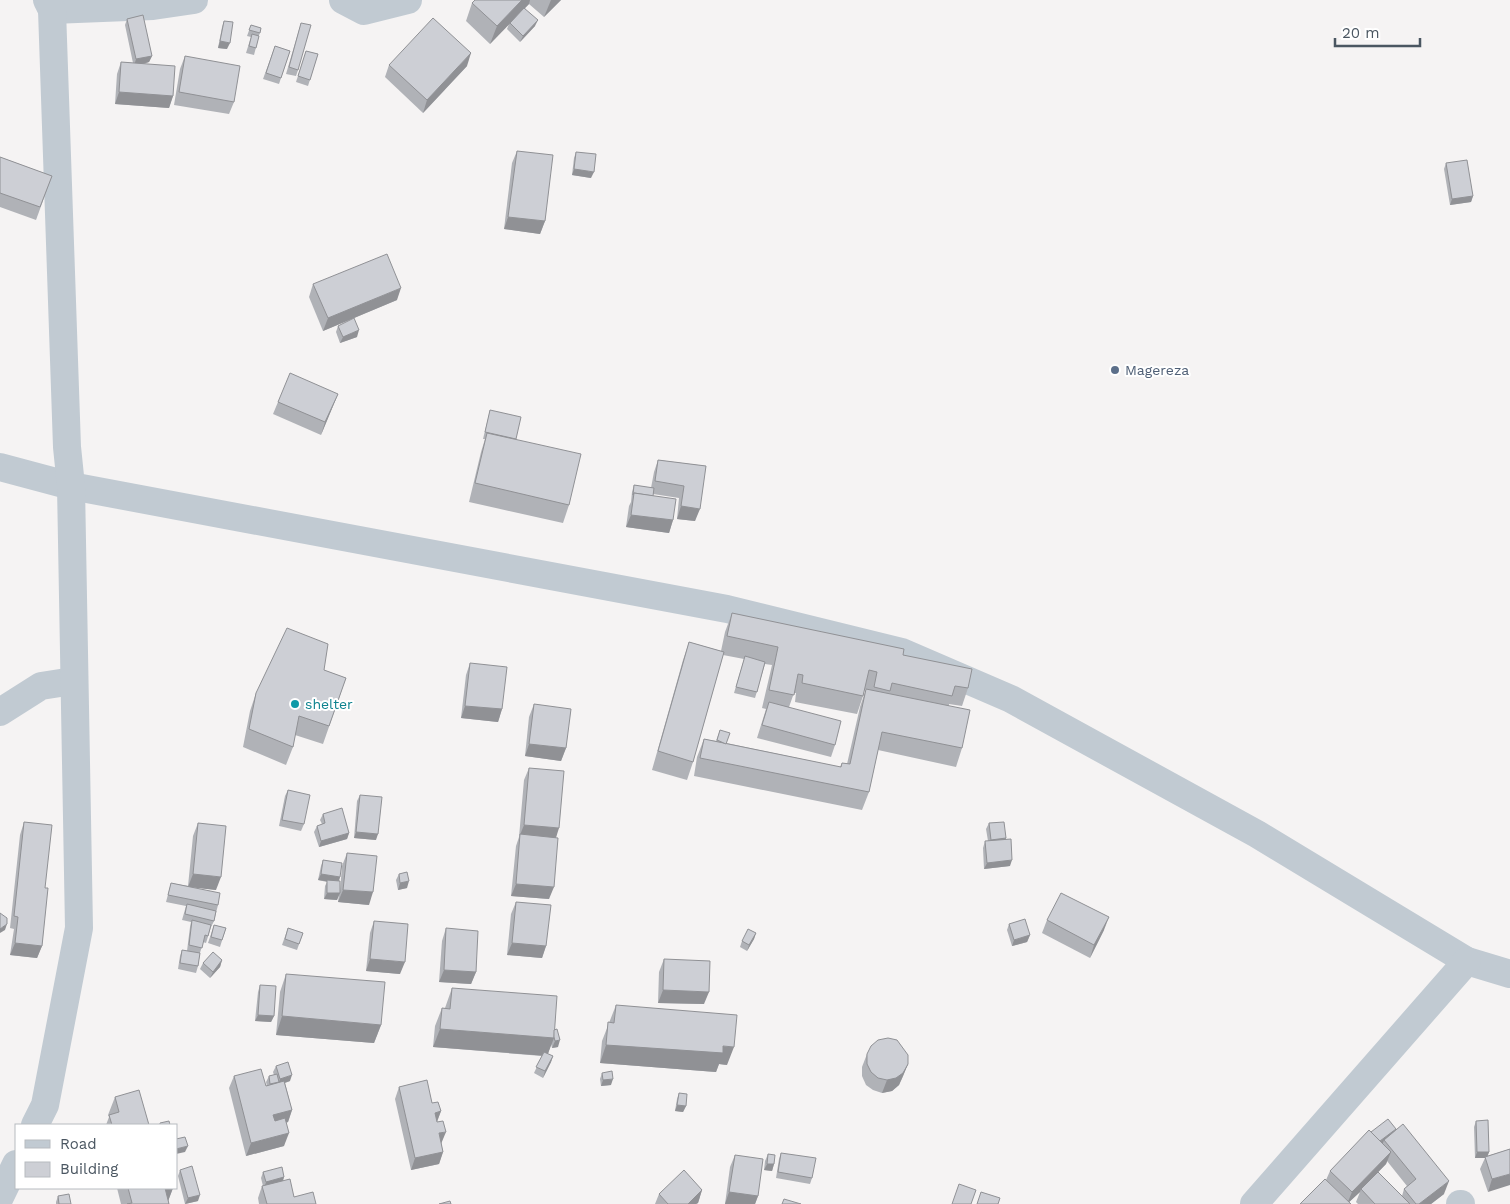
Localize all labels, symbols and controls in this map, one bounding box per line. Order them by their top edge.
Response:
scale bar [1335,15,1420,47]
text: 20 m [1342,24,1380,42]
place label: Magereza [1125,362,1189,378]
marker: Magereza [1109,364,1121,376]
place label: shelter [305,696,353,712]
marker: shelter [289,698,301,710]
legend [15,1124,178,1189]
text: Road [60,1135,97,1153]
text: Building [60,1160,118,1178]

